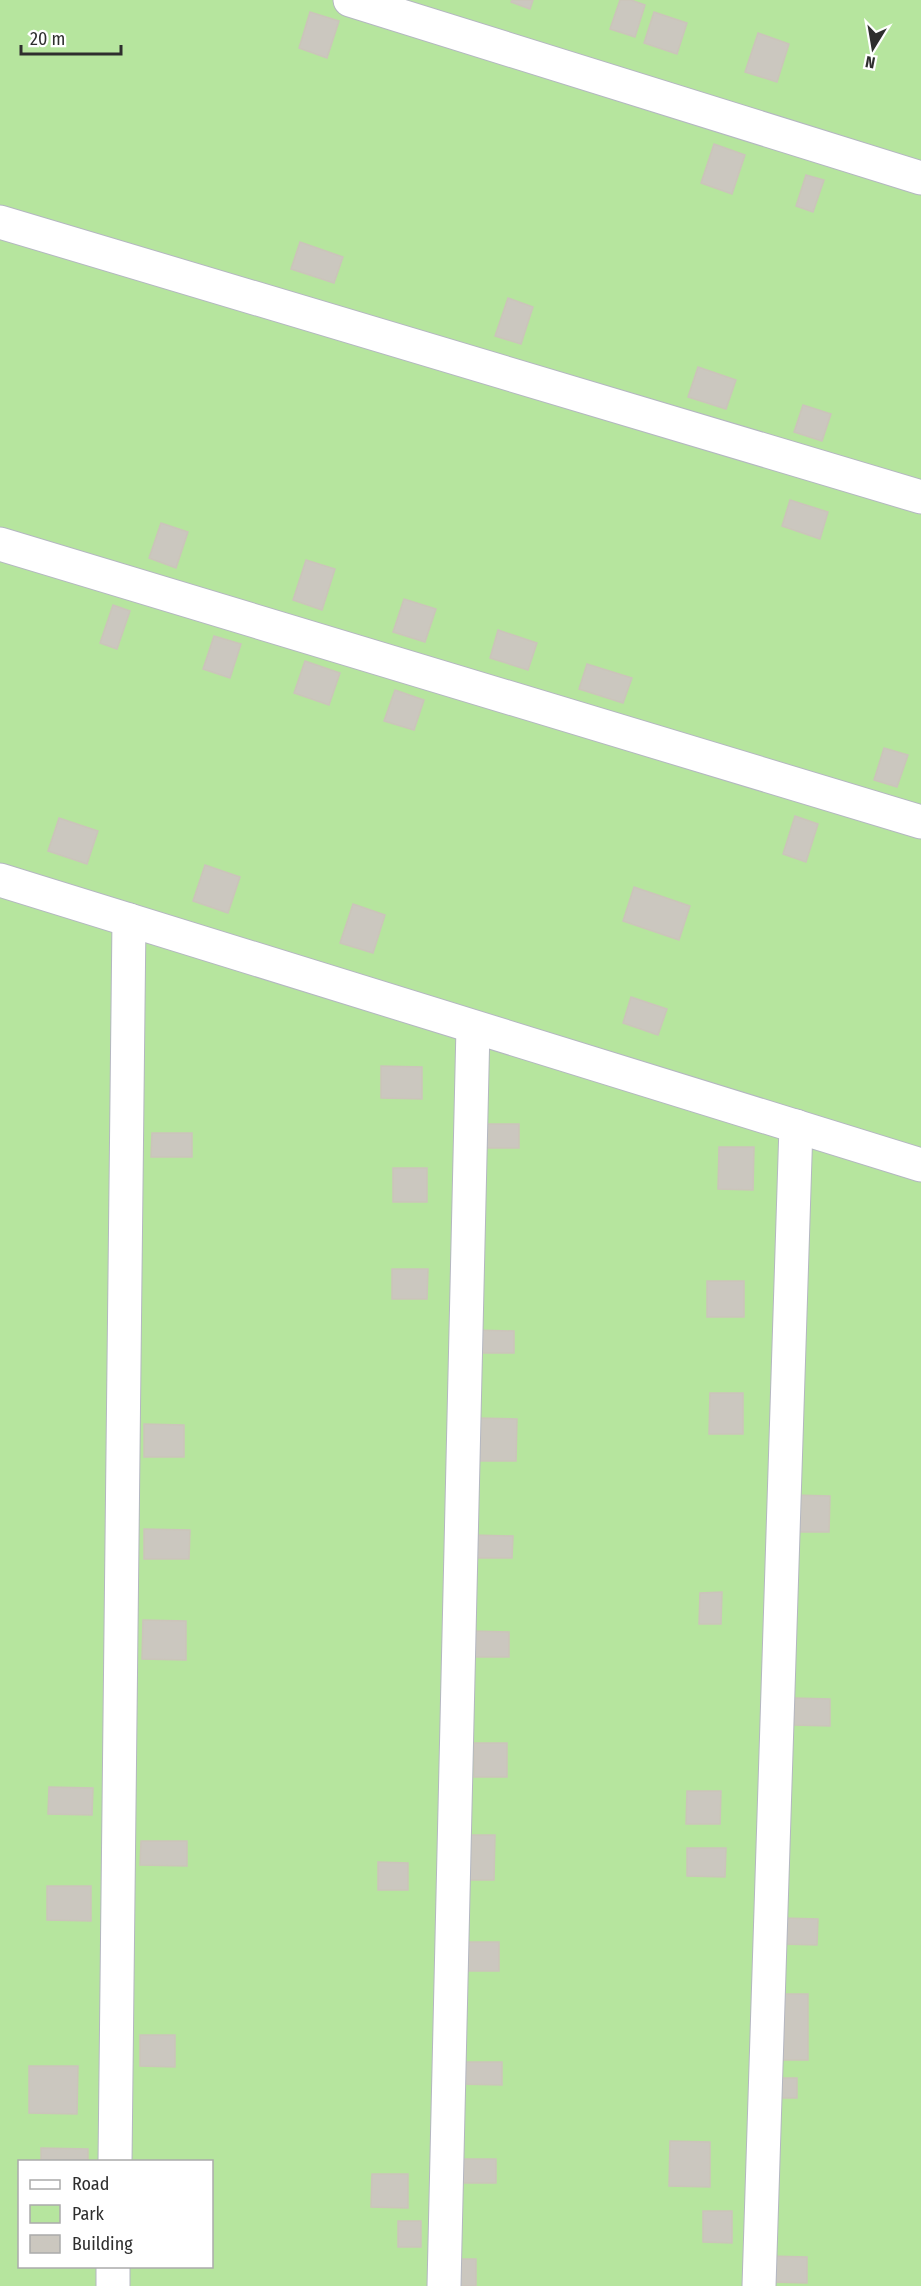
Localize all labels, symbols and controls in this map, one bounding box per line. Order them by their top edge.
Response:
scale bar [21,18,122,56]
north arrow [843,18,903,78]
text: 20 m [30,28,65,50]
text: N [864,52,877,72]
legend [18,2160,213,2268]
text: Road [72,2173,109,2195]
text: Park [72,2203,105,2225]
text: Building [72,2233,133,2255]

